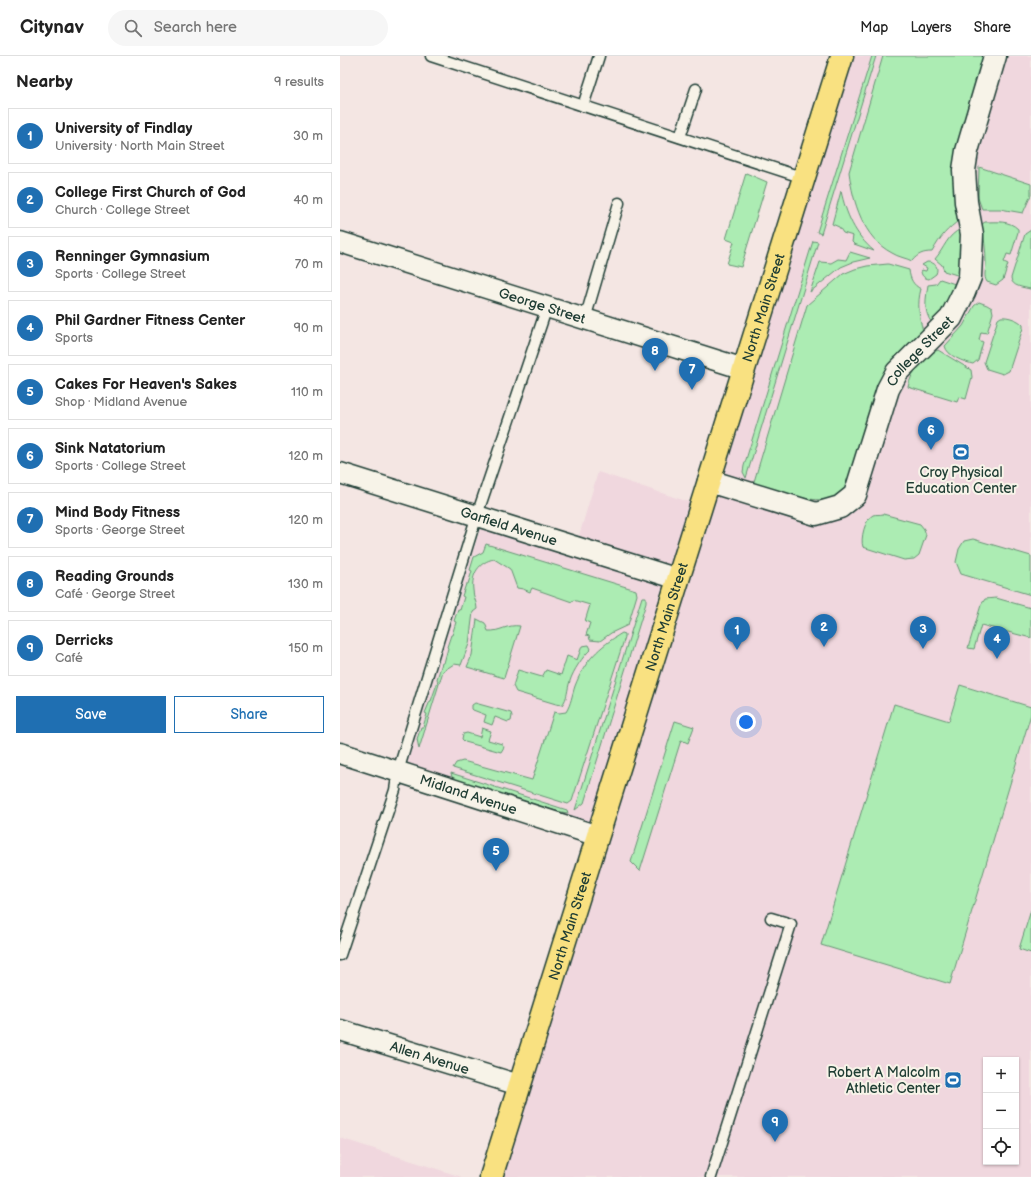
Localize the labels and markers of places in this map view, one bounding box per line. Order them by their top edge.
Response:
pin: 8 [642,338,668,371]
pin: 7 [679,357,705,390]
pin: 6 [918,417,944,450]
sports icon: Croy Physical Education Center [951,442,971,462]
place label: Croy Physical Education Center [905,464,1017,497]
pin: 2 [811,614,837,647]
pin: 3 [910,616,936,649]
pin: 1 [724,617,750,650]
pin: 4 [984,626,1010,659]
pin: 5 [483,838,509,871]
place label: Robert A Malcolm Athletic Center [827,1064,941,1097]
sports icon: Robert A Malcolm Athletic Center [943,1070,963,1090]
pin: 9 [762,1109,788,1142]

